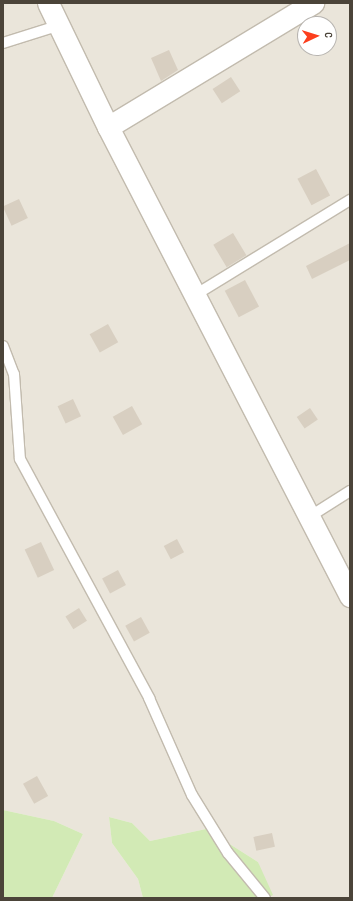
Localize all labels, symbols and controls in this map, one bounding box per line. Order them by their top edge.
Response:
north arrow [297,16,337,56]
text: С [322,32,335,38]

